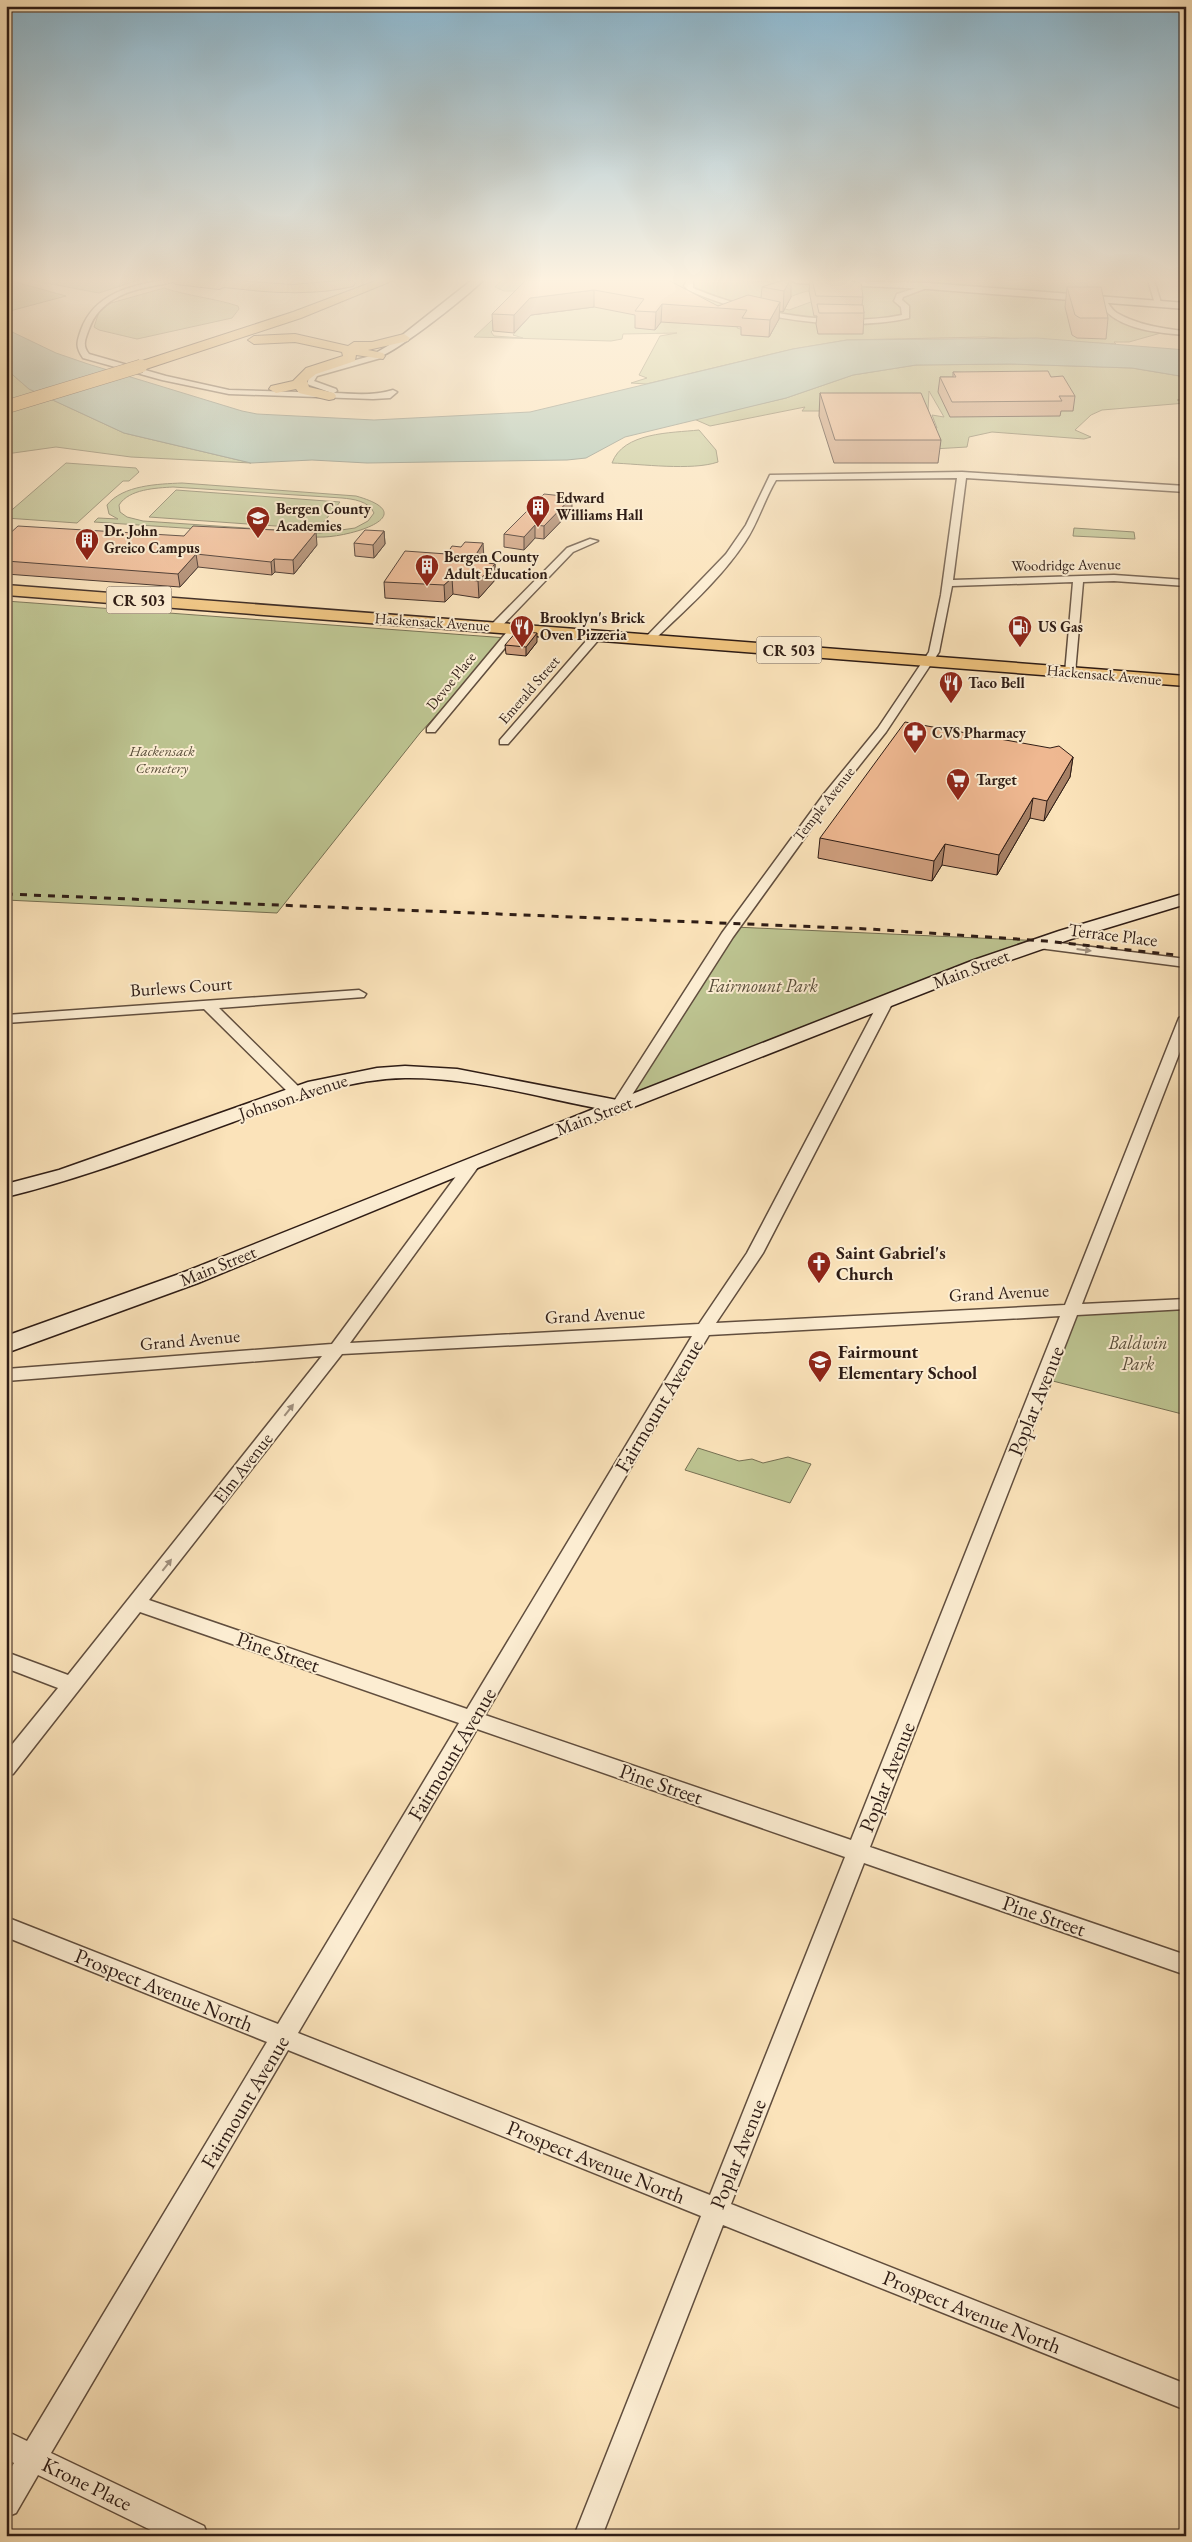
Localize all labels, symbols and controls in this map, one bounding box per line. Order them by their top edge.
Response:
place label: Edward Williams Hall [556,488,644,524]
building icon: Edward Williams Hall [525,494,551,528]
place label: Bergen County Academies [275,499,372,535]
school or university icon: Bergen County Academies [245,505,271,539]
place label: Dr. John Greico Campus [104,521,200,557]
building icon: Dr. John Greico Campus [74,527,100,561]
place label: Bergen County Adult Education [443,547,548,583]
building icon: Bergen County Adult Education [414,553,440,587]
street label: Woodridge Avenue [1011,554,1121,575]
road number: CR 503 [106,586,172,614]
street label: Hackensack Avenue [374,608,490,635]
place label: Brooklyn's Brick Oven Pizzeria [540,608,646,644]
restaurant icon: Brooklyn's Brick Oven Pizzeria [509,614,535,648]
fuel station icon: US Gas [1007,614,1033,648]
place label: US Gas [1038,617,1083,636]
road number: CR 503 [756,636,822,664]
street label: Devoe Place [421,648,480,714]
street label: Emerald Street [494,651,564,728]
street label: Hackensack Avenue [1046,660,1162,689]
restaurant icon: Taco Bell [938,670,964,704]
place label: Taco Bell [968,673,1026,692]
pharmacy icon: CVS Pharmacy [902,720,928,754]
place label: CVS Pharmacy [932,723,1027,742]
park label: Hackensack Cemetery [128,741,195,777]
street label: Temple Avenue [789,763,859,845]
supermarket icon: Target [945,767,971,801]
place label: Target [976,770,1017,789]
street label: Terrace Place [1067,918,1159,951]
street label: Main Street [929,943,1013,994]
one-way arrow [1077,947,1093,955]
street label: Burlews Court [129,971,233,1002]
park label: Fairmount Park [707,974,818,997]
street label: Johnson Avenue [234,1068,350,1126]
street label: Main Street [552,1090,636,1141]
street label: Main Street [176,1240,260,1291]
place label: Saint Gabriel's Church [836,1241,946,1285]
church icon: Saint Gabriel's Church [806,1250,832,1284]
street label: Grand Avenue [948,1278,1050,1307]
street label: Grand Avenue [544,1300,646,1329]
street label: Grand Avenue [139,1324,241,1355]
park label: Baldwin Park [1108,1331,1167,1375]
street label: Fairmount Avenue [608,1334,709,1477]
place label: Fairmount Elementary School [838,1340,977,1384]
street label: Poplar Avenue [1001,1342,1070,1460]
school or university icon: Fairmount Elementary School [807,1349,833,1383]
one-way arrow [283,1404,294,1417]
street label: Elm Avenue [208,1428,277,1508]
one-way arrow [161,1559,172,1572]
street label: Pine Street [233,1625,324,1678]
street label: Fairmount Avenue [401,1682,502,1825]
street label: Poplar Avenue [852,1718,921,1836]
street label: Pine Street [616,1757,707,1810]
street label: Pine Street [999,1889,1090,1942]
street label: Prospect Avenue North [71,1941,257,2038]
street label: Fairmount Avenue [194,2030,295,2173]
street label: Poplar Avenue [703,2095,772,2213]
street label: Prospect Avenue North [503,2113,689,2210]
street label: Prospect Avenue North [879,2263,1065,2360]
street label: Krone Place [38,2450,137,2517]

